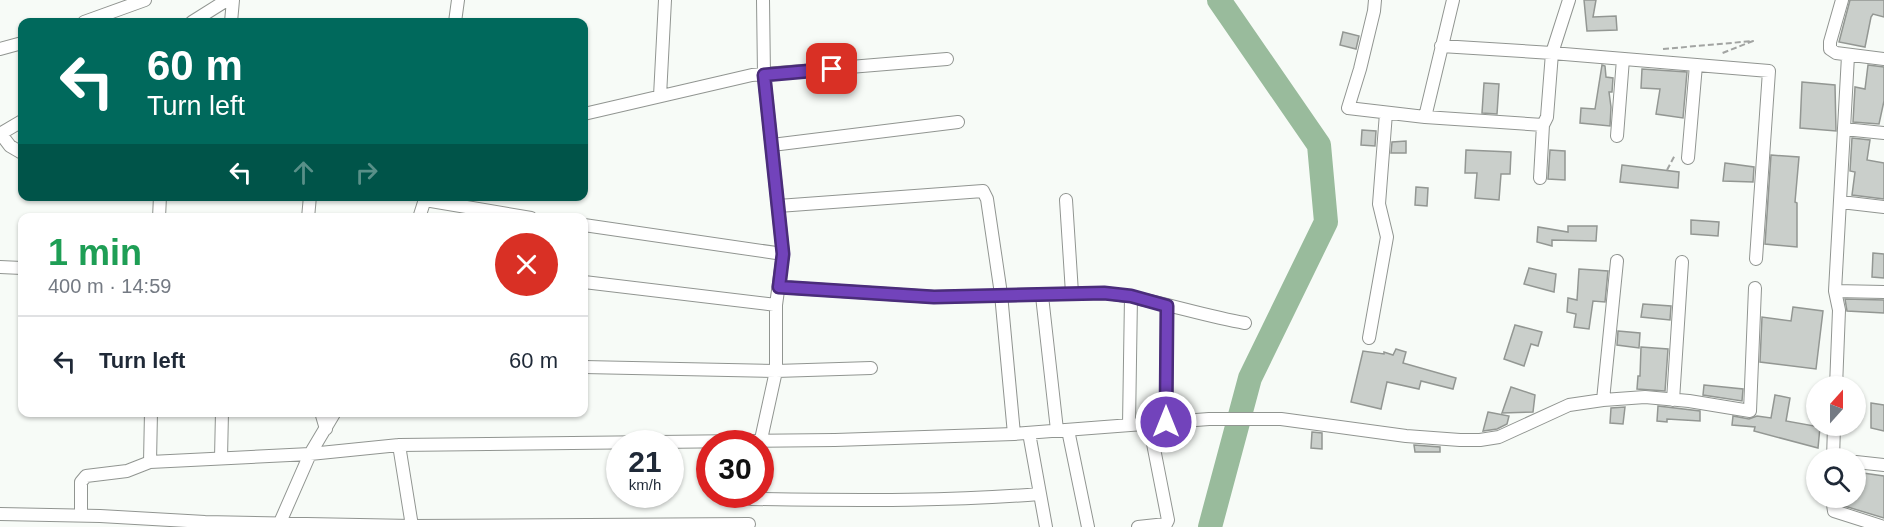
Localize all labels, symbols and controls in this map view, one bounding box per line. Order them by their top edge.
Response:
icon: left [48,42,126,120]
text: 60 m [147,42,243,89]
pin [806,43,857,94]
icon: arrive [815,52,848,85]
text: Turn left [147,91,245,121]
icon: left [224,156,257,189]
icon: ahead [287,156,320,189]
icon: right [350,156,383,189]
text: 1 min [48,232,142,273]
button: close [495,233,558,296]
text: 400 m · 14:59 [48,275,171,297]
icon: left [48,345,81,378]
text: Turn left [99,348,185,373]
text: 60 m [509,348,558,373]
north arrow [1806,376,1866,436]
map controls [1806,376,1866,508]
position arrow [1134,390,1198,454]
speed limit sign: 30 [696,430,774,508]
text: 21 [628,445,662,478]
button: search [1806,448,1866,508]
text: km/h [629,476,661,493]

